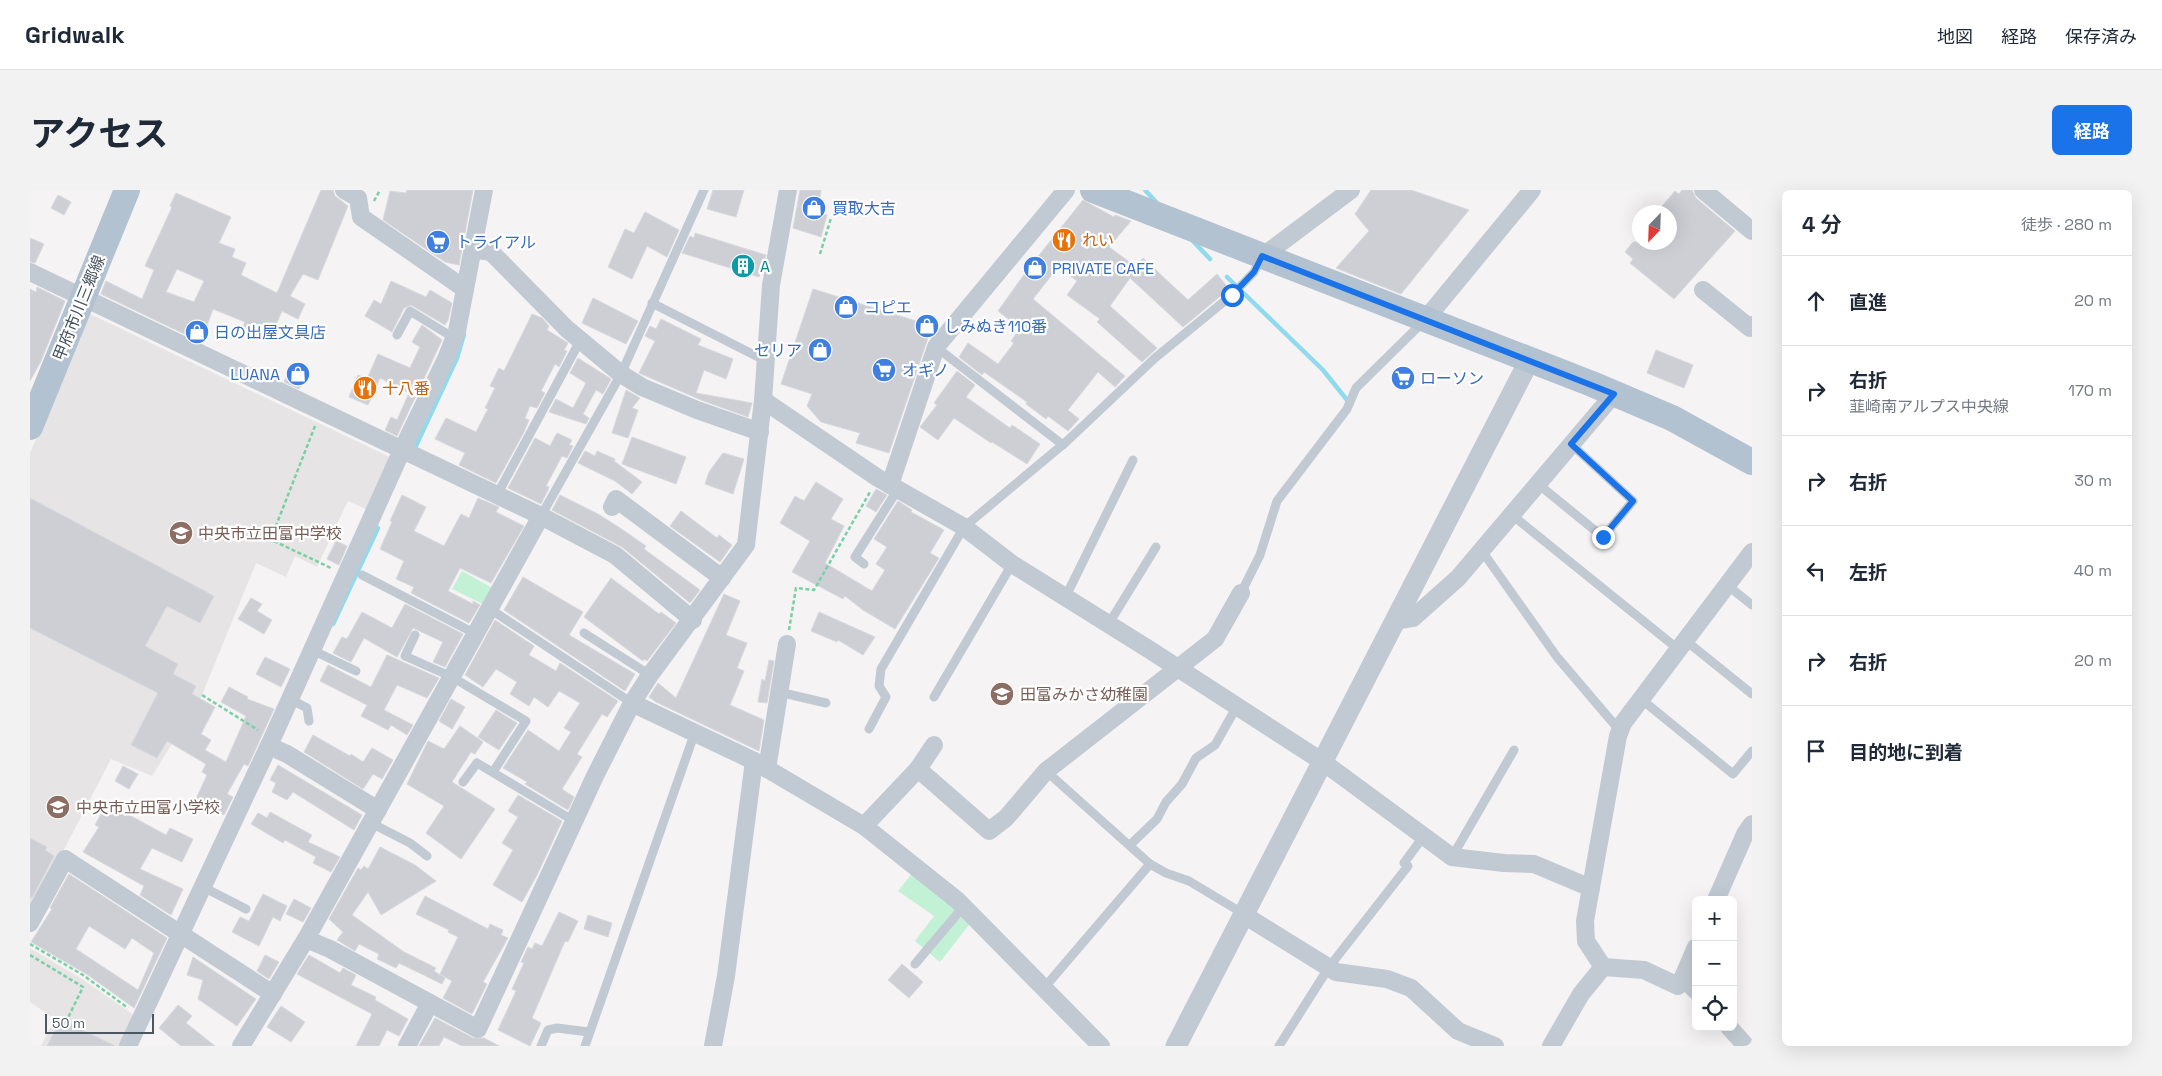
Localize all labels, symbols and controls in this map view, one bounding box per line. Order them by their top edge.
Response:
text: Gridwalk [25,19,125,50]
text: 地図 [1937,25,1973,48]
text: 経路 [2001,25,2037,48]
text: 保存済み [2065,25,2137,48]
button: 経路 [2052,105,2132,155]
text: アクセス [30,112,168,156]
shop icon: 買取大吉 [801,195,827,221]
place label: 買取大吉 [832,198,896,219]
north arrow [1632,205,1677,250]
text: 4 分 [1802,211,1842,238]
text: 徒歩 · 280 m [2021,214,2112,235]
restaurant icon: れい [1051,227,1077,253]
supermarket icon: トライアル [425,229,451,255]
place label: れい [1082,230,1114,251]
place label: トライアル [456,232,536,253]
street label: 甲府市川三郷線 [48,252,110,364]
building icon: A [730,253,756,279]
shop icon: PRIVATE CAFE [1022,255,1048,281]
place label: A [760,256,770,277]
place label: PRIVATE CAFE [1052,258,1154,279]
route start [1221,284,1244,307]
icon: ahead [1802,287,1830,315]
text: 直進 [1849,290,1887,315]
text: 20 m [2074,290,2112,311]
shop icon: コピエ [833,294,859,320]
place label: コピエ [864,297,912,318]
shop icon: しみぬき110番 [914,313,940,339]
place label: しみぬき110番 [944,316,1047,337]
shop icon: 日の出屋文具店 [184,319,210,345]
place label: 日の出屋文具店 [214,322,326,343]
shop icon: セリア [807,337,833,363]
place label: セリア [754,340,802,361]
supermarket icon: オギノ [871,357,897,383]
place label: オギノ [902,360,949,381]
shop icon: LUANA [285,361,311,387]
place label: LUANA [230,364,280,385]
supermarket icon: ローソン [1390,365,1416,391]
place label: ローソン [1420,368,1484,389]
text: 右折 [1849,368,1887,393]
restaurant icon: 十八番 [352,375,378,401]
icon: right [1802,377,1830,405]
place label: 十八番 [382,378,430,399]
text: 170 m [2068,380,2112,401]
text: 韮崎南アルプス中央線 [1849,396,2009,417]
icon: right [1802,467,1830,495]
text: 右折 [1849,470,1887,495]
text: 30 m [2074,470,2112,491]
school or university icon: 中央市立田富中学校 [168,520,194,546]
place label: 中央市立田富中学校 [198,523,342,544]
route end [1592,526,1615,549]
icon: left [1802,557,1830,585]
text: 左折 [1849,560,1887,585]
text: 40 m [2074,560,2112,581]
icon: right [1802,647,1830,675]
text: 右折 [1849,650,1887,675]
text: 20 m [2074,650,2112,671]
school or university icon: 田富みかさ幼稚園 [989,681,1015,707]
place label: 田富みかさ幼稚園 [1020,684,1148,705]
icon: arrive [1802,737,1830,765]
text: 目的地に到着 [1849,740,1963,765]
school or university icon: 中央市立田富小学校 [45,794,71,820]
place label: 中央市立田富小学校 [76,797,220,818]
map controls [1692,896,1737,1031]
button: + [1692,896,1737,941]
button: − [1692,941,1737,986]
button: locate [1692,986,1737,1031]
scale bar [45,1011,154,1034]
text: 50 m [52,1014,85,1032]

